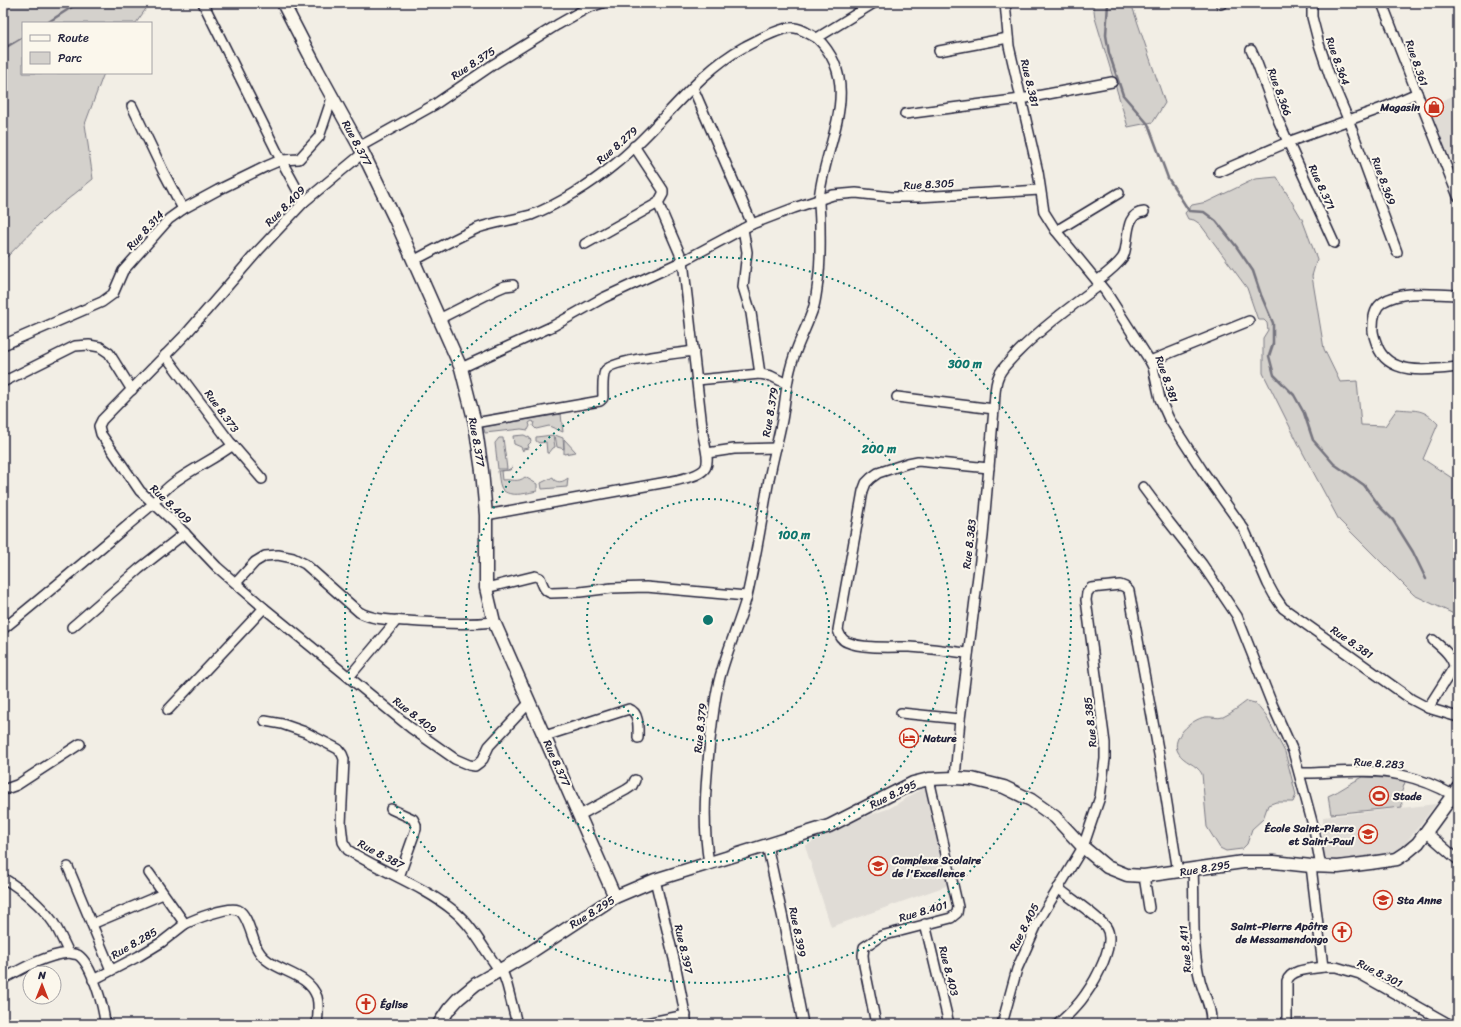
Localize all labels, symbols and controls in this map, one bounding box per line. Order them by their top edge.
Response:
legend [22,22,152,74]
text: Route [58,27,89,49]
street label: Rue 8.364 [1320,34,1355,88]
street label: Rue 8.361 [1400,37,1433,89]
street label: Rue 8.375 [447,42,500,85]
text: Parc [58,47,82,69]
street label: Rue 8.381 [1015,57,1044,109]
street label: Rue 8.366 [1262,66,1297,119]
shop icon: Magasin [1423,96,1445,118]
place label: Magasin [1379,98,1420,117]
street label: Rue 8.377 [337,117,377,170]
street label: Rue 8.279 [592,122,643,169]
street label: Rue 8.369 [1366,154,1401,208]
street label: Rue 8.371 [1303,161,1340,213]
street label: Rue 8.305 [903,174,955,195]
street label: Rue 8.409 [260,181,310,231]
street label: Rue 8.314 [122,206,169,255]
text: 300 m [947,353,983,375]
street label: Rue 8.381 [1150,353,1183,405]
street label: Rue 8.373 [199,386,244,437]
street label: Rue 8.379 [757,386,784,438]
street label: Rue 8.377 [463,416,490,469]
text: 200 m [861,438,897,460]
street label: Rue 8.409 [145,480,196,529]
street label: Rue 8.383 [957,518,982,570]
text: 100 m [778,524,811,546]
centre of rings [701,613,715,627]
street label: Rue 8.381 [1326,621,1377,664]
street label: Rue 8.409 [389,692,441,739]
street label: Rue 8.385 [1078,696,1103,748]
street label: Rue 8.379 [688,702,713,754]
hotel icon: Nature [898,727,920,749]
place label: Nature [922,729,957,748]
street label: Rue 8.377 [538,737,576,790]
street label: Rue 8.283 [1353,752,1405,775]
street label: Rue 8.295 [866,775,920,814]
sports icon: Stade [1368,785,1390,807]
place label: Stade [1392,787,1422,806]
place label: École Saint-Pierre et Saint-Paul [1264,819,1355,851]
school or university icon: École Saint-Pierre et Saint-Paul [1357,823,1379,845]
street label: Rue 8.387 [354,834,408,875]
place label: Complexe Scolaire de l'Excellence [891,851,981,883]
school or university icon: Complexe Scolaire de l'Excellence [867,855,889,877]
street label: Rue 8.295 [1178,855,1232,882]
school or university icon: Sta Anne [1372,889,1394,911]
street label: Rue 8.295 [566,891,619,934]
place label: Sta Anne [1396,891,1442,910]
street label: Rue 8.401 [897,895,950,927]
street label: Rue 8.405 [1004,900,1045,955]
street label: Rue 8.399 [783,905,812,959]
place label: Saint-Pierre Apôtre de Messamendongo [1230,917,1329,949]
church icon: Saint-Pierre Apôtre de Messamendongo [1331,921,1353,943]
street label: Rue 8.285 [108,922,161,964]
street label: Rue 8.397 [669,923,699,976]
street label: Rue 8.411 [1174,924,1197,973]
street label: Rue 8.403 [933,944,964,998]
street label: Rue 8.301 [1354,954,1406,993]
north arrow [22,965,62,1005]
text: N [37,966,46,985]
church icon: Église [355,993,377,1015]
place label: Église [380,995,408,1014]

